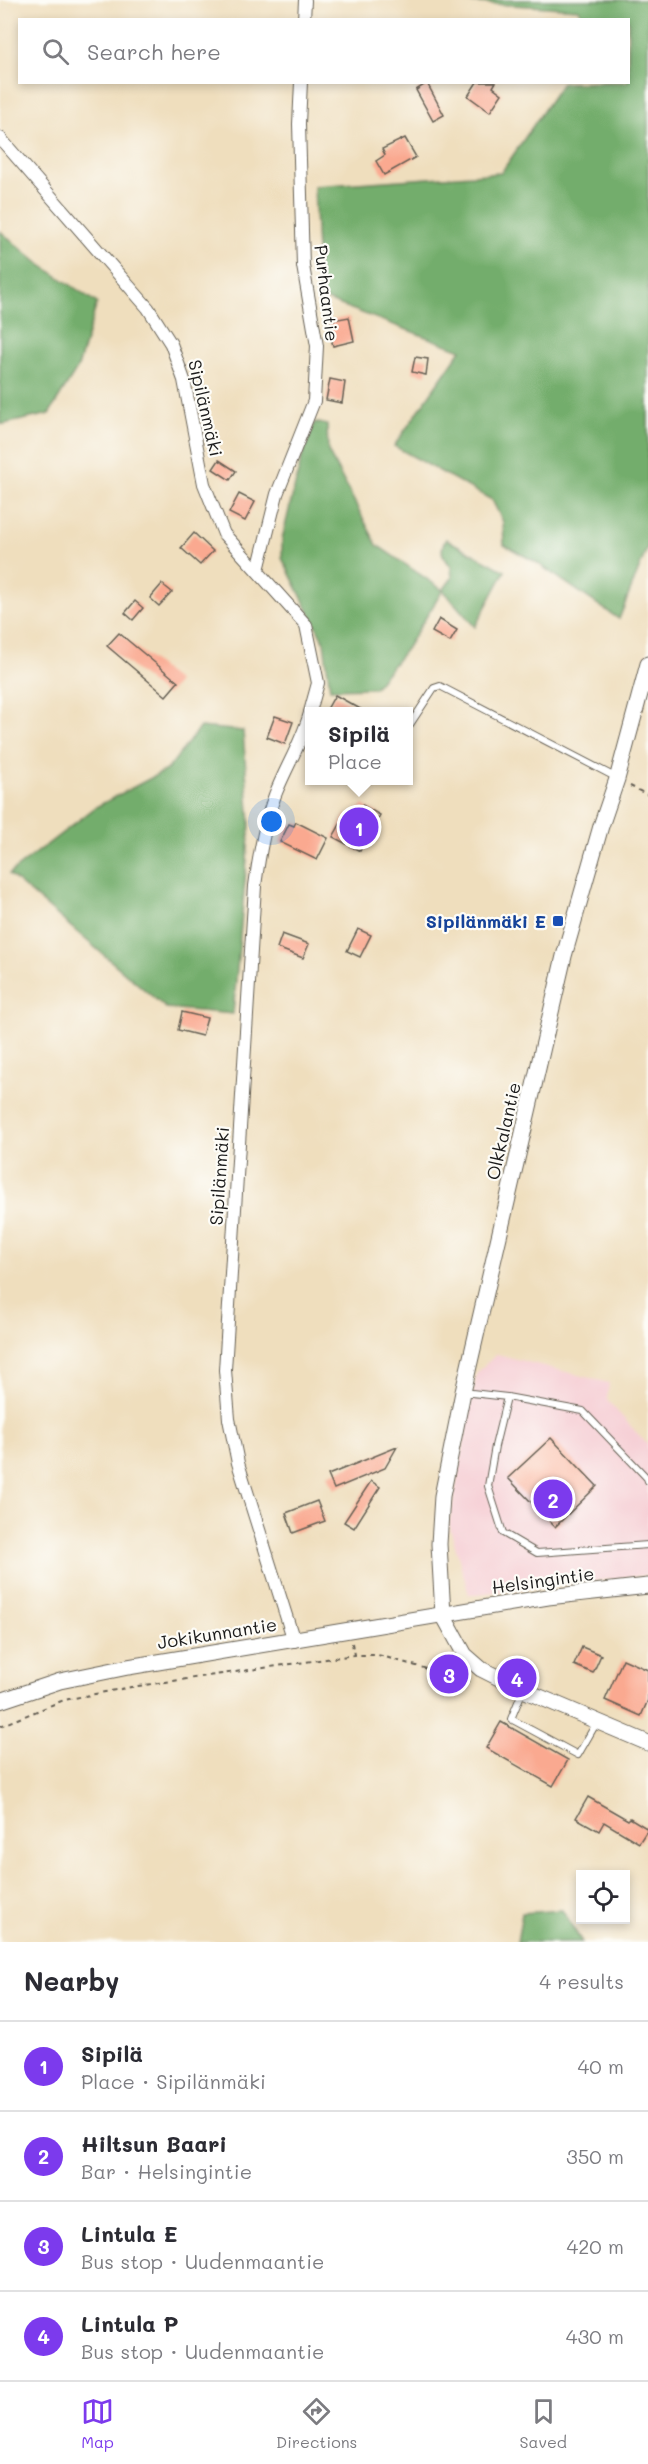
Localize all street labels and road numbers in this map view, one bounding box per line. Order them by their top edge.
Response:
street label: Purhaantie [309,243,345,343]
street label: Sipilänmäki [183,357,229,459]
street label: Olkkalantie [480,1080,526,1182]
street label: Sipilänmäki [204,1126,234,1226]
street label: Helsingintie [490,1561,596,1599]
street label: Jokikunnantie [155,1612,279,1654]

